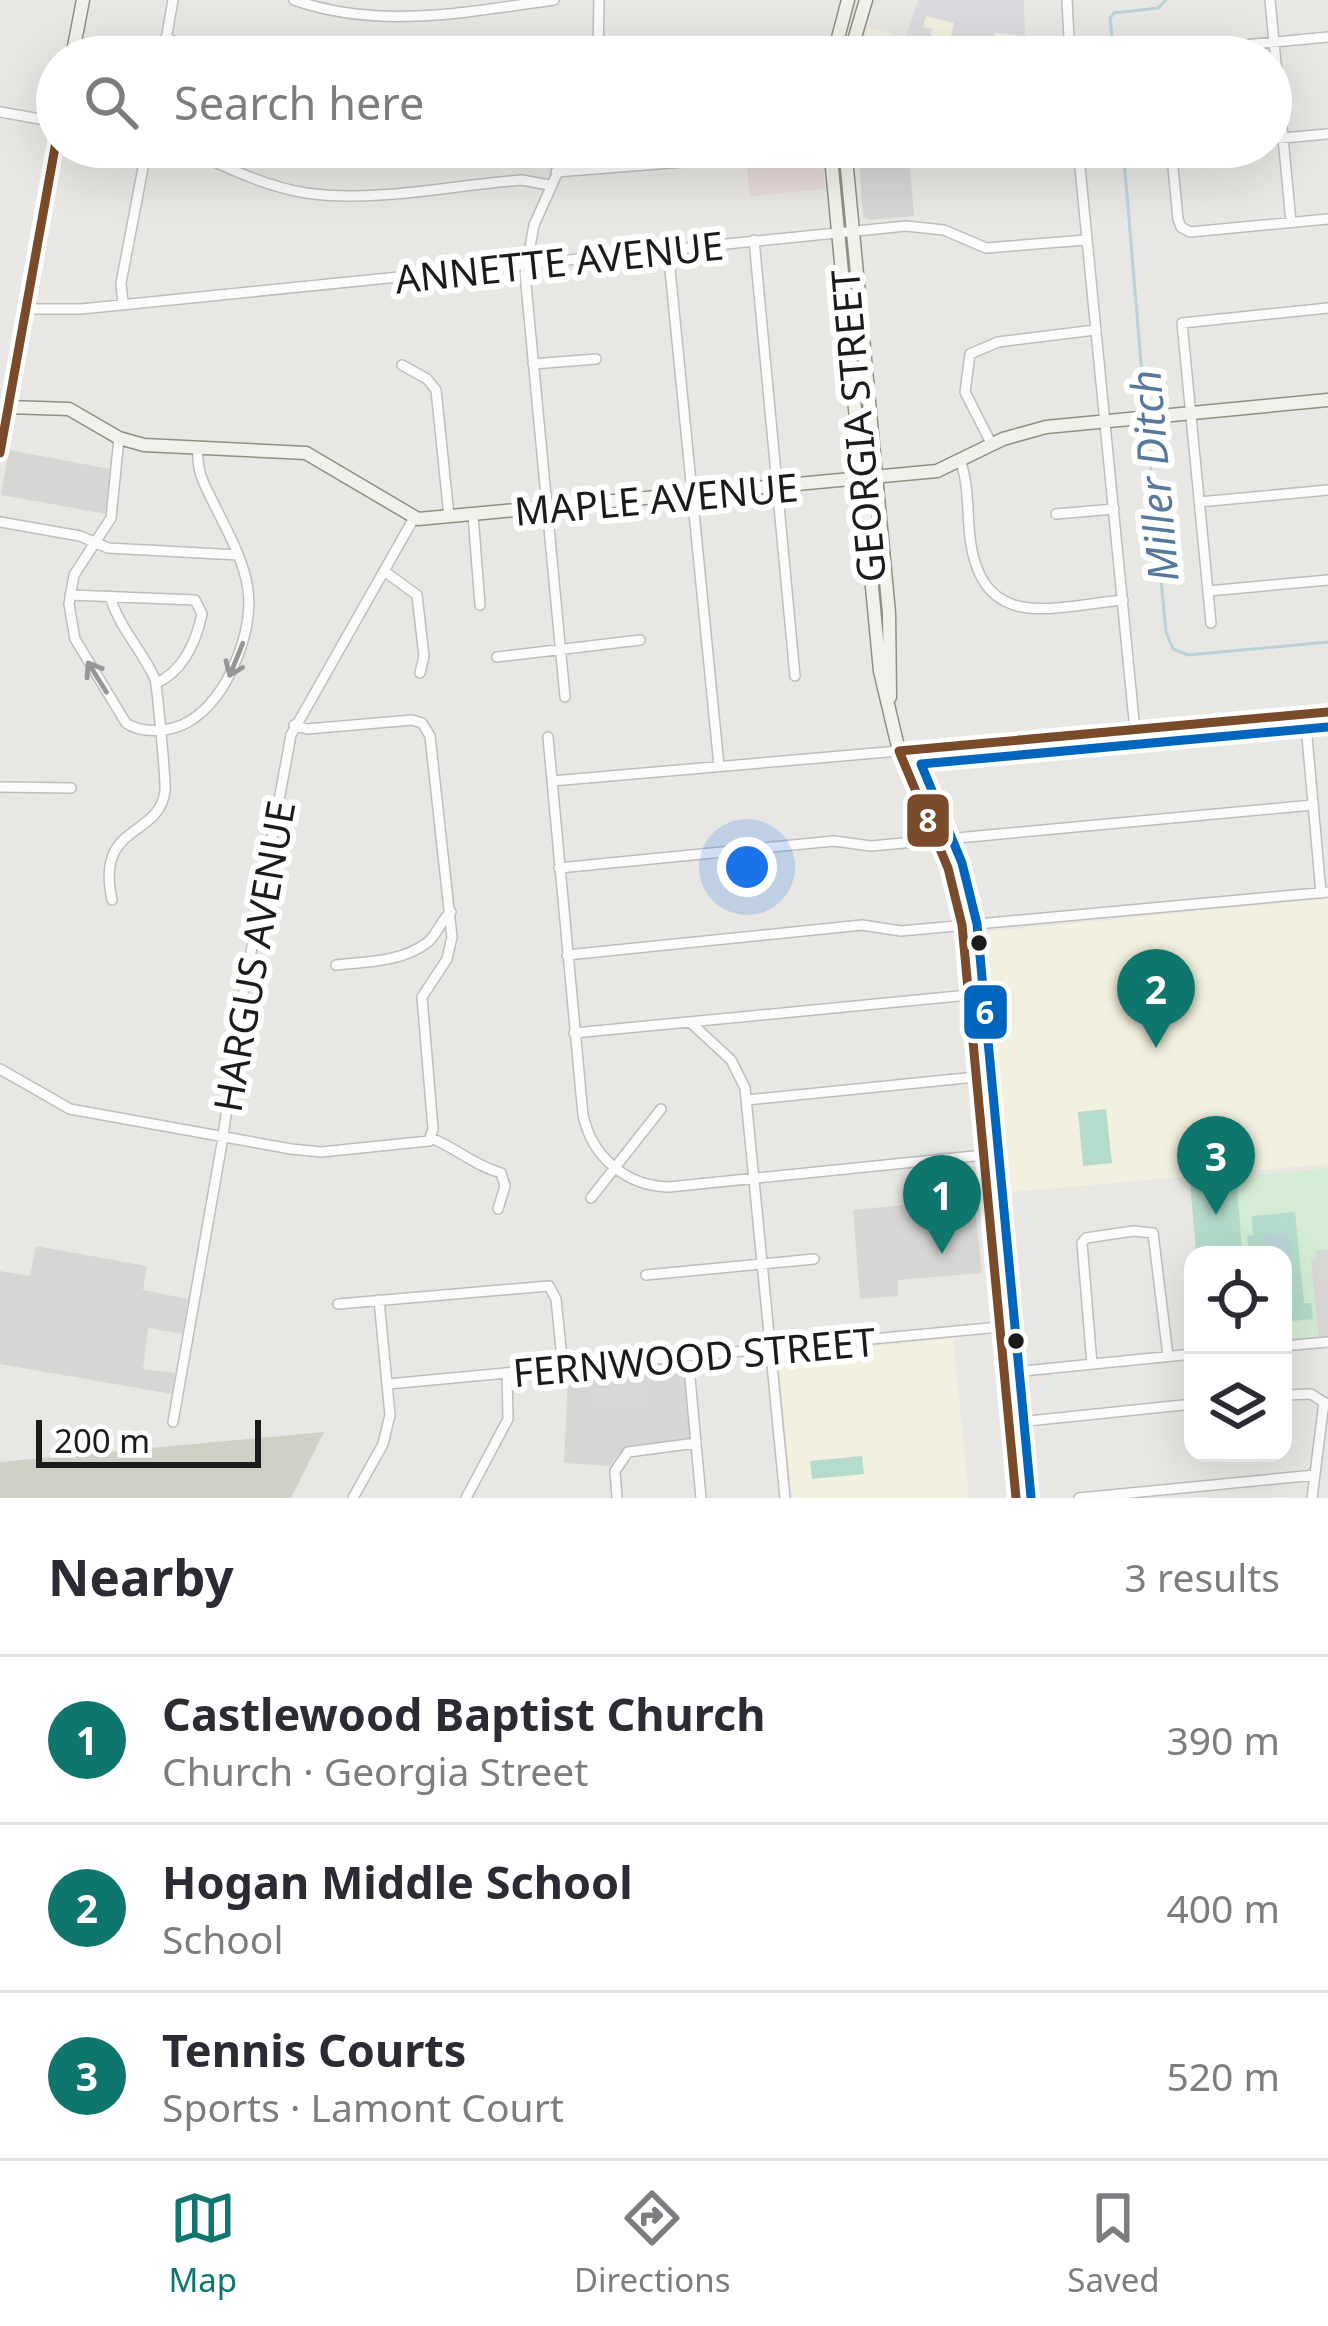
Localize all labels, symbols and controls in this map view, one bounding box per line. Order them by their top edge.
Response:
search box [36,36,1292,168]
icon: search [78,69,144,135]
text: Search here [174,72,424,133]
street label: ANNETTE AVENUE [392,217,726,305]
street label: GEORGIA STREET [817,267,897,585]
water label: Miller Ditch [1115,368,1191,584]
street label: MAPLE AVENUE [512,459,800,537]
one-way arrow [223,641,245,678]
one-way arrow [85,661,109,695]
line badge: 8 [905,792,951,849]
street label: HARGUS AVENUE [200,796,306,1116]
text: 8 [919,797,937,842]
your location [717,837,777,897]
unlabelled marker [968,932,990,954]
pin: 2 [1117,949,1195,1048]
line badge: 6 [962,983,1009,1041]
text: 6 [976,989,994,1034]
pin: 3 [1177,1116,1255,1215]
pin: 1 [903,1155,981,1254]
map controls [1184,1246,1292,1462]
button: locate [1184,1246,1292,1354]
street label: FERNWOOD STREET [511,1314,878,1398]
unlabelled marker [1005,1330,1027,1352]
button: layers [1184,1354,1292,1462]
scale bar [36,1414,261,1467]
text: 200 m [54,1418,150,1463]
text: Nearby [48,1541,234,1611]
text: 3 results [1125,1550,1280,1603]
text: Castlewood Baptist Church [162,1683,765,1744]
text: 1 [76,1713,98,1766]
text: 390 m [1166,1713,1280,1766]
text: Church · Georgia Street [162,1744,588,1797]
text: Hogan Middle School [162,1851,633,1912]
text: 2 [76,1881,98,1934]
text: 400 m [1166,1881,1280,1934]
text: School [162,1912,284,1965]
text: Tennis Courts [162,2019,466,2080]
text: 3 [76,2049,98,2102]
text: 520 m [1166,2049,1280,2102]
text: Sports · Lamont Court [162,2080,564,2133]
tab: Map [168,2185,237,2302]
tab: Directions [574,2185,731,2302]
tab: Saved [1067,2185,1160,2302]

